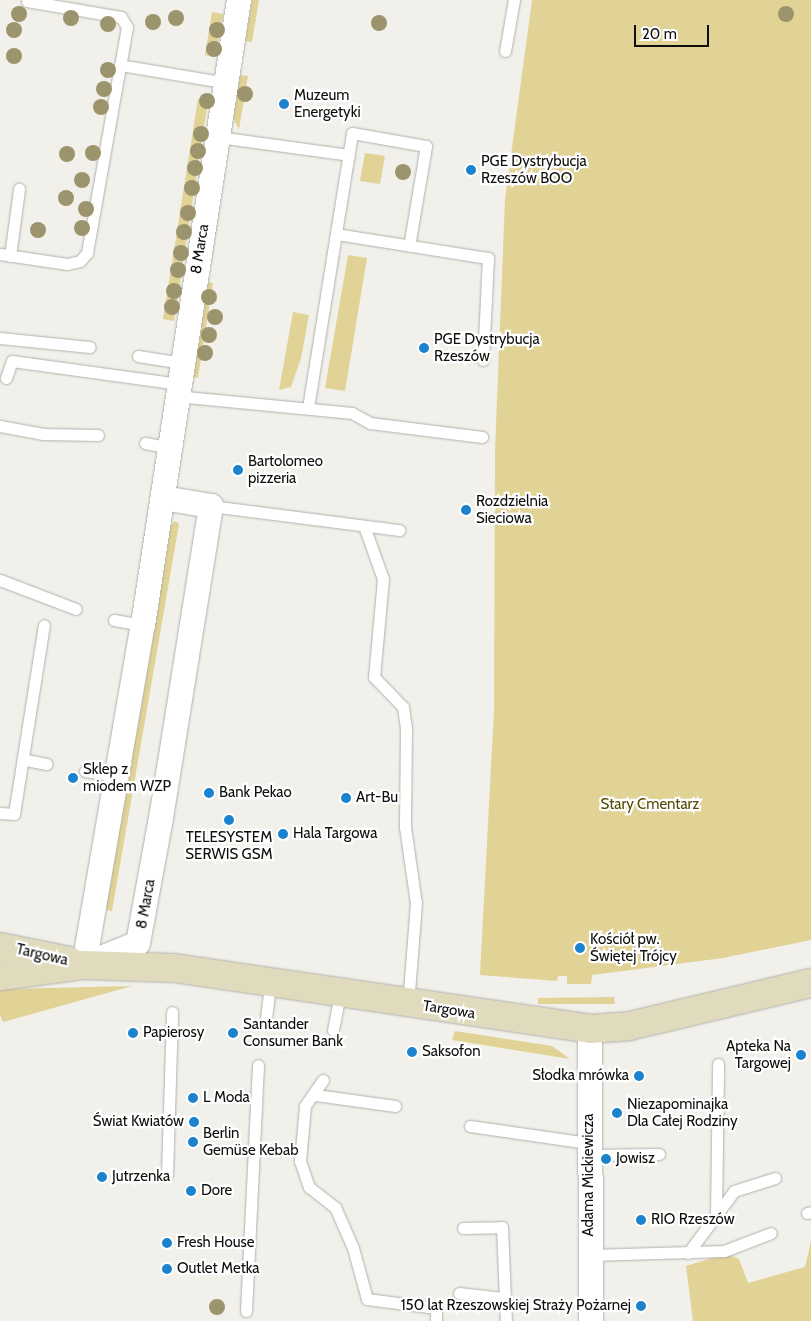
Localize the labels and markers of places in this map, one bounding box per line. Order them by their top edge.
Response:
place label: Muzeum Energetyki [294,86,361,121]
marker: Muzeum Energetyki [278,98,290,110]
place label: PGE Dystrybucja Rzeszów BOO [481,152,587,187]
marker: PGE Dystrybucja Rzeszów BOO [465,164,477,176]
place label: PGE Dystrybucja Rzeszów [434,330,540,365]
marker: PGE Dystrybucja Rzeszów [418,342,430,354]
place label: Bartolomeo pizzeria [248,452,323,487]
marker: Bartolomeo pizzeria [232,464,244,476]
place label: Rozdzielnia Sieciowa [476,492,548,527]
marker: Rozdzielnia Sieciowa [460,504,472,516]
place label: Sklep z miodem WZP [83,760,171,795]
marker: Sklep z miodem WZP [67,772,79,784]
place label: Bank Pekao [219,784,292,802]
marker: Bank Pekao [203,787,215,799]
place label: Art-Bu [356,789,398,807]
marker: Art-Bu [340,792,352,804]
marker: TELESYSTEM SERWIS GSM [223,814,235,826]
place label: Hala Targowa [293,825,377,843]
place label: TELESYSTEM SERWIS GSM [185,828,273,863]
marker: Hala Targowa [277,828,289,840]
place label: Kościół pw. Świętej Trójcy [590,930,677,965]
marker: Kościół pw. Świętej Trójcy [574,942,586,954]
place label: Santander Consumer Bank [243,1015,343,1050]
place label: Papierosy [143,1024,204,1042]
marker: Papierosy [127,1027,139,1039]
marker: Santander Consumer Bank [227,1027,239,1039]
place label: Apteka Na Targowej [726,1037,791,1072]
place label: Saksofon [422,1043,481,1061]
marker: Saksofon [406,1046,418,1058]
marker: Apteka Na Targowej [795,1049,807,1061]
place label: Słodka mrówka [532,1067,629,1085]
marker: Słodka mrówka [633,1070,645,1082]
place label: L Moda [203,1089,250,1107]
marker: L Moda [187,1092,199,1104]
place label: Niezapominajka Dla Całej Rodziny [627,1095,737,1130]
marker: Niezapominajka Dla Całej Rodziny [611,1107,623,1119]
place label: Świat Kwiatów [93,1113,184,1131]
marker: Świat Kwiatów [188,1116,200,1128]
place label: Berlin Gemüse Kebab [203,1124,298,1159]
marker: Berlin Gemüse Kebab [187,1136,199,1148]
place label: Jowisz [616,1150,655,1168]
marker: Jowisz [600,1153,612,1165]
place label: Jutrzenka [112,1168,170,1186]
marker: Jutrzenka [96,1171,108,1183]
place label: Dore [201,1182,232,1200]
marker: Dore [185,1185,197,1197]
place label: RIO Rzeszów [651,1211,735,1229]
marker: RIO Rzeszów [635,1214,647,1226]
place label: Fresh House [177,1234,254,1252]
marker: Fresh House [161,1237,173,1249]
place label: Outlet Metka [177,1260,260,1278]
marker: Outlet Metka [161,1263,173,1275]
place label: 150 lat Rzeszowskiej Straży Pożarnej [401,1297,631,1315]
marker: 150 lat Rzeszowskiej Straży Pożarnej [635,1300,647,1312]

